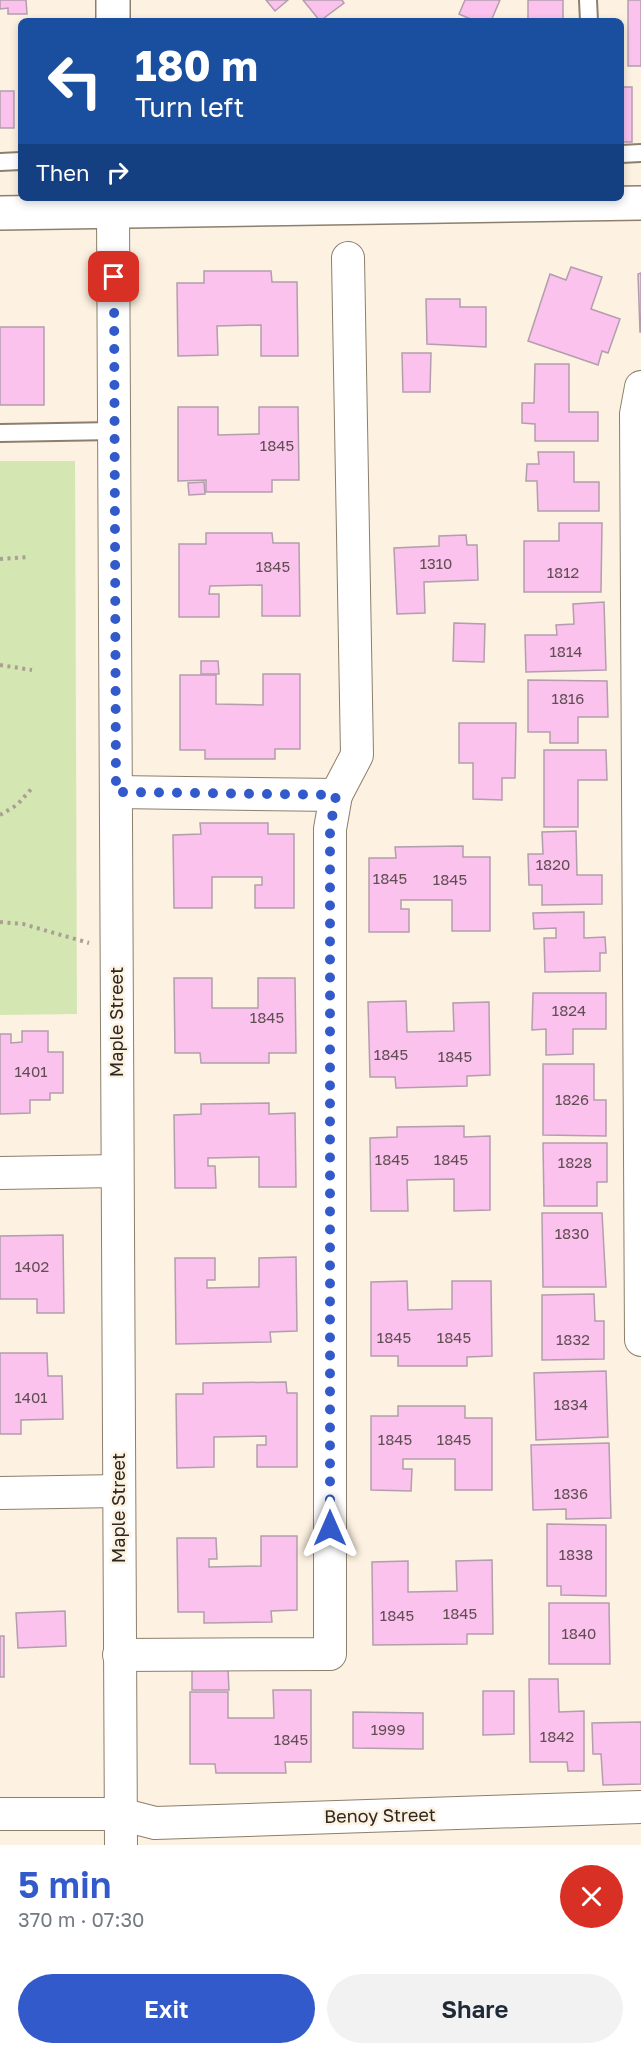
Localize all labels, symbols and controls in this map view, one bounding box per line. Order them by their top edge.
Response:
text: 180 m [135,40,258,90]
icon: left [36,42,114,120]
text: Turn left [135,91,244,123]
icon: right [101,156,134,189]
text: Then [36,159,89,186]
pin [88,251,139,302]
icon: arrive [97,260,130,293]
house number: 1845 [260,436,294,454]
house number: 1310 [420,554,452,572]
house number: 1845 [256,557,290,575]
house number: 1812 [547,563,579,581]
house number: 1814 [550,642,582,660]
house number: 1816 [552,689,584,707]
house number: 1820 [536,855,570,873]
house number: 1845 [373,869,407,887]
house number: 1845 [433,870,467,888]
street label: Maple Street [105,967,127,1077]
house number: 1824 [552,1001,586,1019]
house number: 1845 [250,1008,284,1026]
house number: 1845 [374,1045,408,1063]
house number: 1845 [438,1047,472,1065]
house number: 1401 [14,1062,48,1080]
house number: 1826 [555,1090,589,1108]
house number: 1845 [375,1150,409,1168]
house number: 1845 [434,1150,468,1168]
house number: 1828 [558,1153,592,1171]
house number: 1830 [555,1224,589,1242]
house number: 1402 [15,1257,49,1275]
house number: 1845 [377,1328,411,1346]
house number: 1845 [437,1328,471,1346]
house number: 1832 [556,1330,590,1348]
house number: 1401 [14,1388,48,1406]
house number: 1834 [554,1395,588,1413]
house number: 1845 [378,1430,412,1448]
house number: 1845 [437,1430,471,1448]
street label: Maple Street [107,1453,129,1563]
house number: 1836 [554,1484,588,1502]
position arrow [298,1496,362,1560]
house number: 1838 [559,1545,593,1563]
house number: 1845 [443,1604,477,1622]
house number: 1845 [380,1606,414,1624]
house number: 1840 [562,1624,596,1642]
house number: 1999 [371,1720,405,1738]
house number: 1842 [540,1727,574,1745]
house number: 1845 [274,1730,308,1748]
street label: Benoy Street [324,1803,436,1827]
text: 5 min [18,1863,112,1906]
button: close [560,1865,623,1928]
text: 370 m · 07:30 [18,1907,145,1931]
button: Exit [18,1974,315,2043]
button: Share [327,1974,623,2043]

